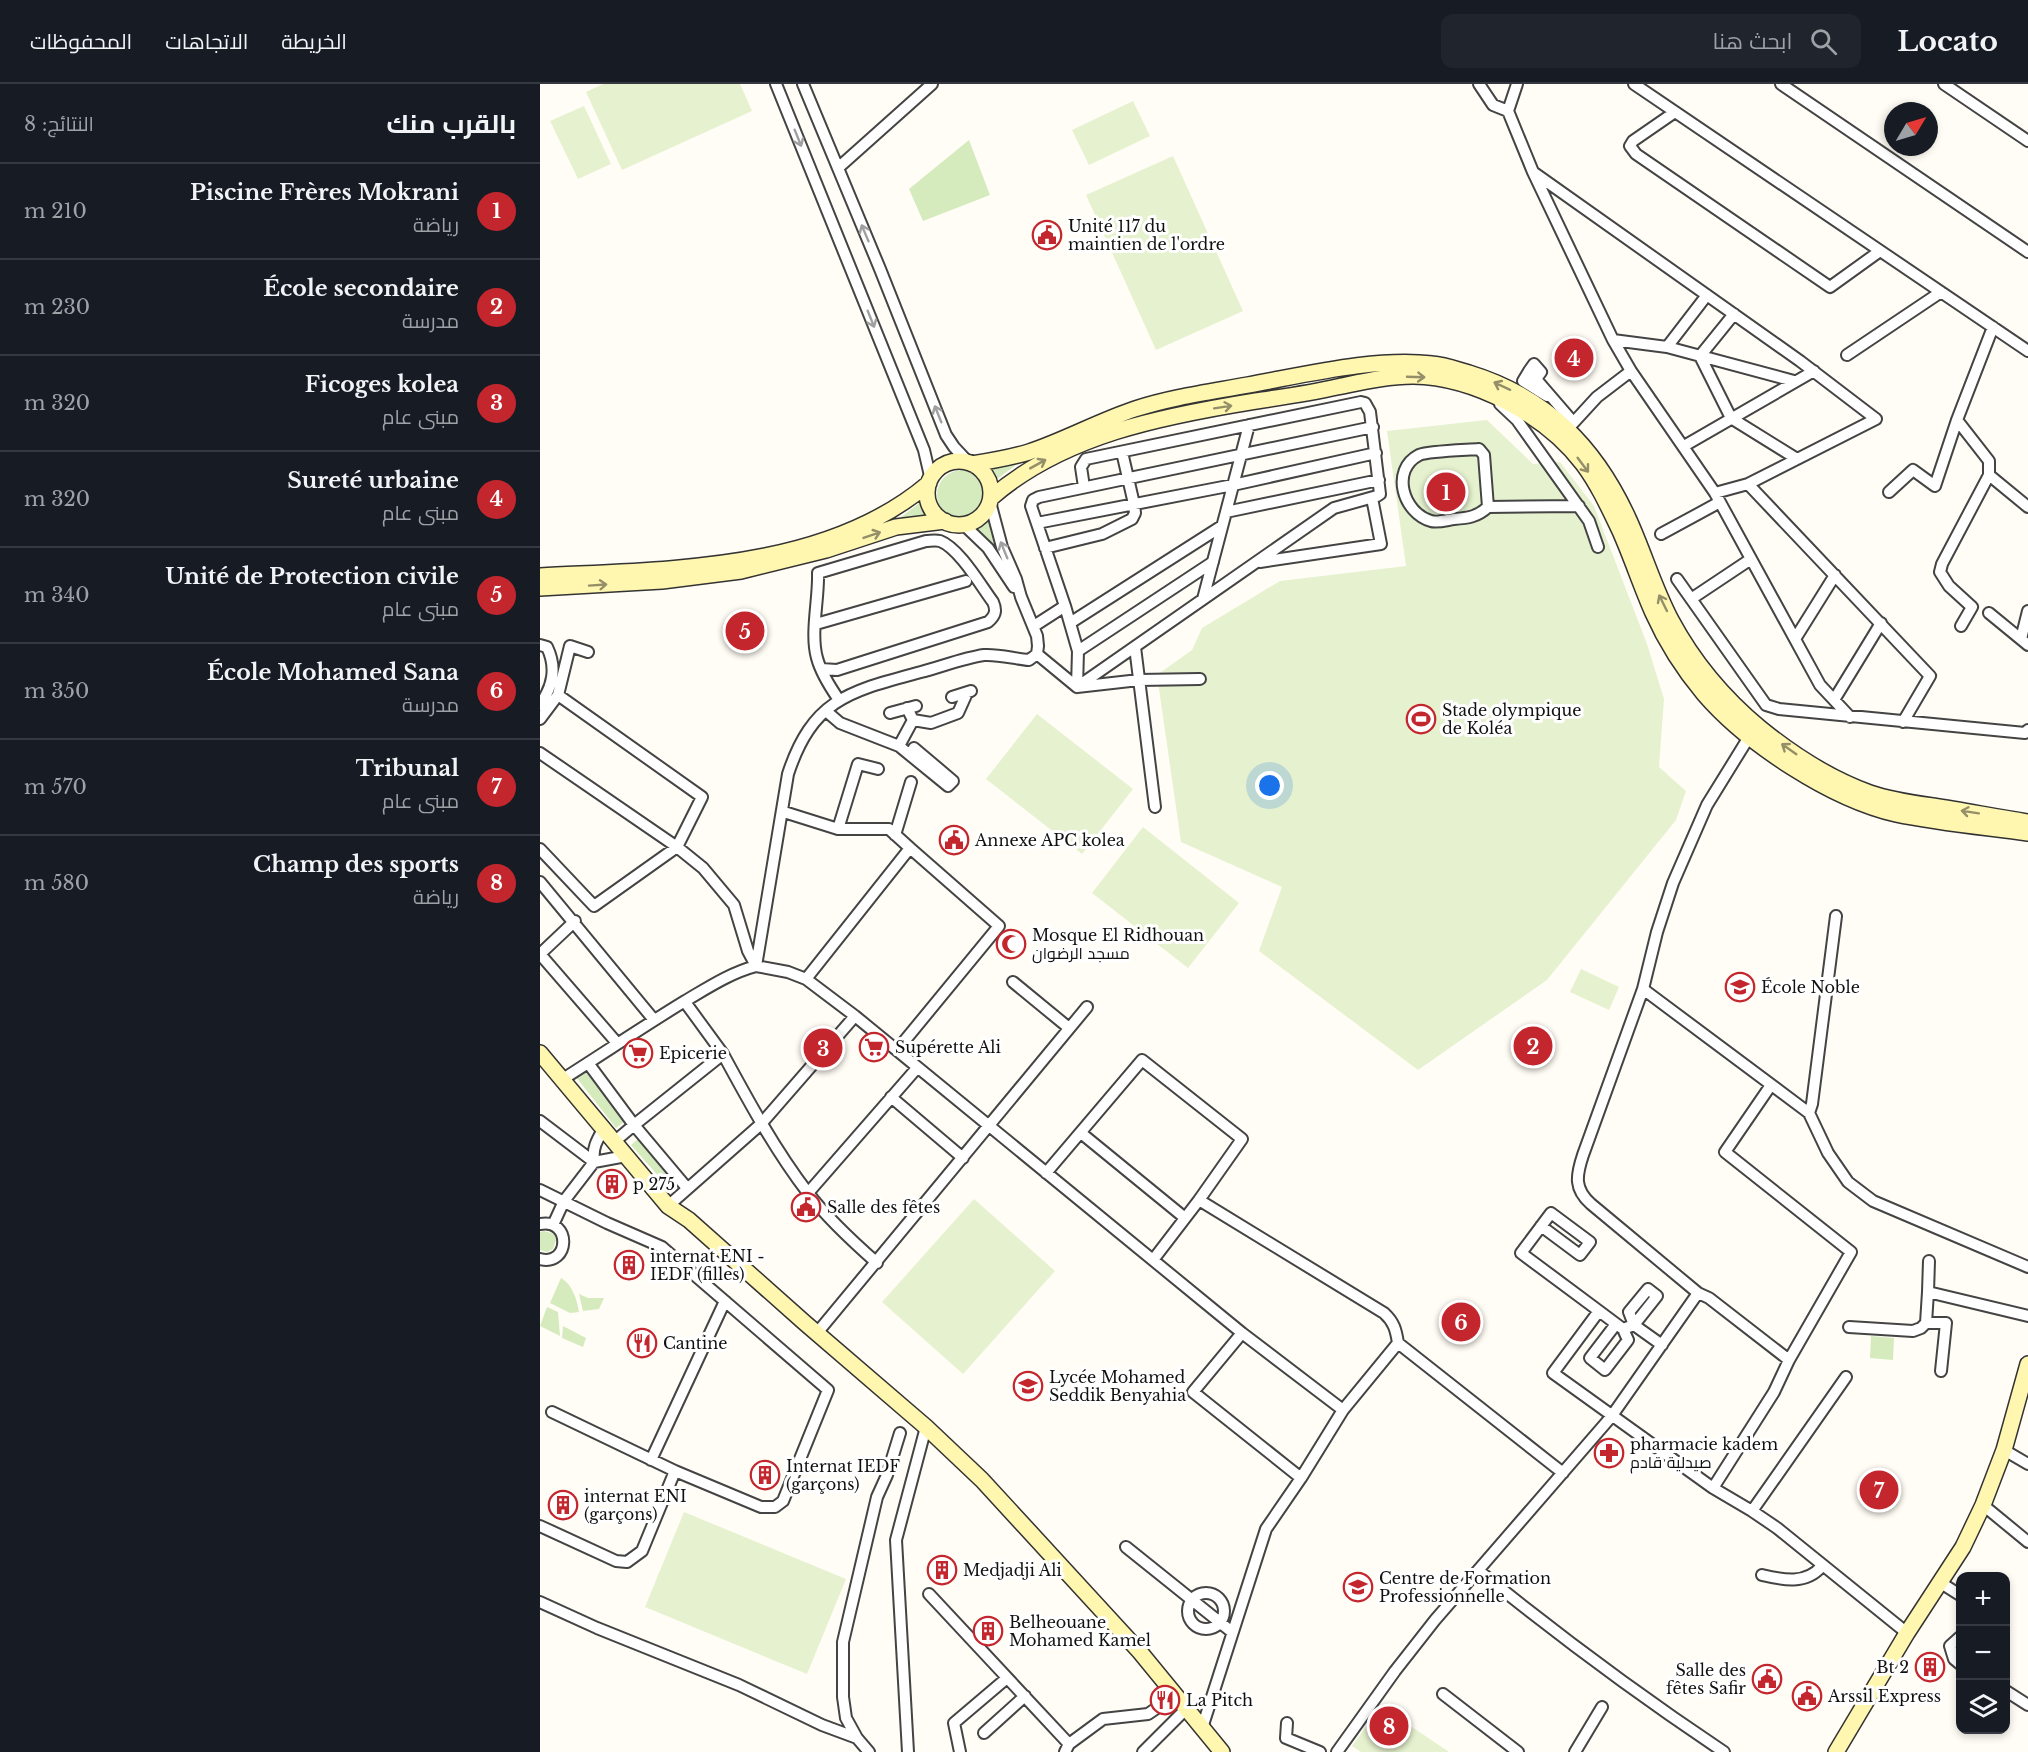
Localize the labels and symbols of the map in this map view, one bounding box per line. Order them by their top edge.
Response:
north arrow [1884,102,1938,156]
one-way arrow [793,128,804,147]
place label: Unité 117 du maintien de l'ordre [1068,216,1225,254]
public building icon: Unité 117 du maintien de l'ordre [1031,219,1063,251]
one-way arrow [859,225,870,243]
one-way arrow [866,309,877,328]
pin: 4 [1554,336,1594,380]
one-way arrow [1405,371,1425,382]
one-way arrow [1494,379,1512,391]
one-way arrow [1213,401,1233,412]
one-way arrow [932,405,943,424]
one-way arrow [1577,456,1589,472]
one-way arrow [1029,458,1046,470]
pin: 1 [1426,470,1466,514]
one-way arrow [862,529,881,540]
one-way arrow [998,542,1009,560]
one-way arrow [588,579,608,590]
one-way arrow [1657,594,1668,612]
pin: 5 [726,608,764,654]
place label: Stade olympique de Koléa [1442,700,1581,738]
sports icon: Stade olympique de Koléa [1405,703,1437,735]
one-way arrow [1781,743,1797,755]
your location [1255,771,1284,800]
one-way arrow [1961,807,1981,818]
public building icon: Annexe APC kolea [938,824,970,856]
place label: Annexe APC kolea [974,830,1125,850]
place label: Mosque El Ridhouan مسجد الرضوان [1032,925,1204,964]
mosque icon: Mosque El Ridhouan مسجد الرضوان [995,928,1027,960]
school or university icon: École Noble [1724,971,1756,1003]
place label: École Noble [1761,977,1860,997]
pin: 2 [1514,1024,1552,1068]
pin: 3 [804,1026,842,1070]
supermarket icon: Supérette Ali [858,1031,890,1063]
supermarket icon: Epicerie [622,1037,654,1069]
place label: Supérette Ali [895,1037,1001,1057]
place label: Epicerie [659,1043,727,1063]
building icon: p 275 [596,1168,628,1200]
place label: p 275 [633,1174,675,1194]
public building icon: Salle des fêtes [790,1191,822,1223]
place label: Salle des fêtes [827,1197,940,1217]
place label: internat ENI - IEDF (filles) [650,1246,765,1284]
building icon: internat ENI - IEDF (filles) [613,1249,645,1281]
pin: 6 [1442,1300,1480,1344]
restaurant icon: Cantine [626,1327,658,1359]
place label: Cantine [663,1333,727,1353]
place label: Lycée Mohamed Seddik Benyahia [1049,1367,1186,1405]
school or university icon: Lycée Mohamed Seddik Benyahia [1012,1370,1044,1402]
place label: pharmacie kadem صيدلية قادم [1630,1434,1778,1474]
pharmacy icon: pharmacie kadem صيدلية قادم [1593,1437,1625,1469]
place label: Internat IEDF (garçons) [786,1456,900,1494]
building icon: Internat IEDF (garçons) [749,1459,781,1491]
pin: 7 [1860,1468,1898,1512]
place label: internat ENI (garçons) [584,1486,687,1524]
building icon: internat ENI (garçons) [547,1489,579,1521]
building icon: Medjadji Ali [926,1554,958,1586]
place label: Medjadji Ali [963,1560,1062,1580]
place label: Centre de Formation Professionnelle [1379,1568,1551,1606]
school or university icon: Centre de Formation Professionnelle [1342,1571,1374,1603]
place label: Belheouane Mohamed Kamel [1009,1612,1151,1650]
building icon: Belheouane Mohamed Kamel [972,1615,1004,1647]
building icon: Bt 2 [1914,1651,1946,1683]
place label: Bt 2 [1876,1657,1909,1677]
place label: Salle des fêtes Safir [1666,1660,1746,1698]
public building icon: Salle des fêtes Safir [1751,1663,1783,1695]
public building icon: Arssil Express [1791,1680,1823,1712]
restaurant icon: La Pitch [1149,1684,1181,1716]
place label: Arssil Express [1827,1686,1941,1706]
place label: La Pitch [1186,1690,1253,1710]
pin: 8 [1370,1704,1408,1748]

